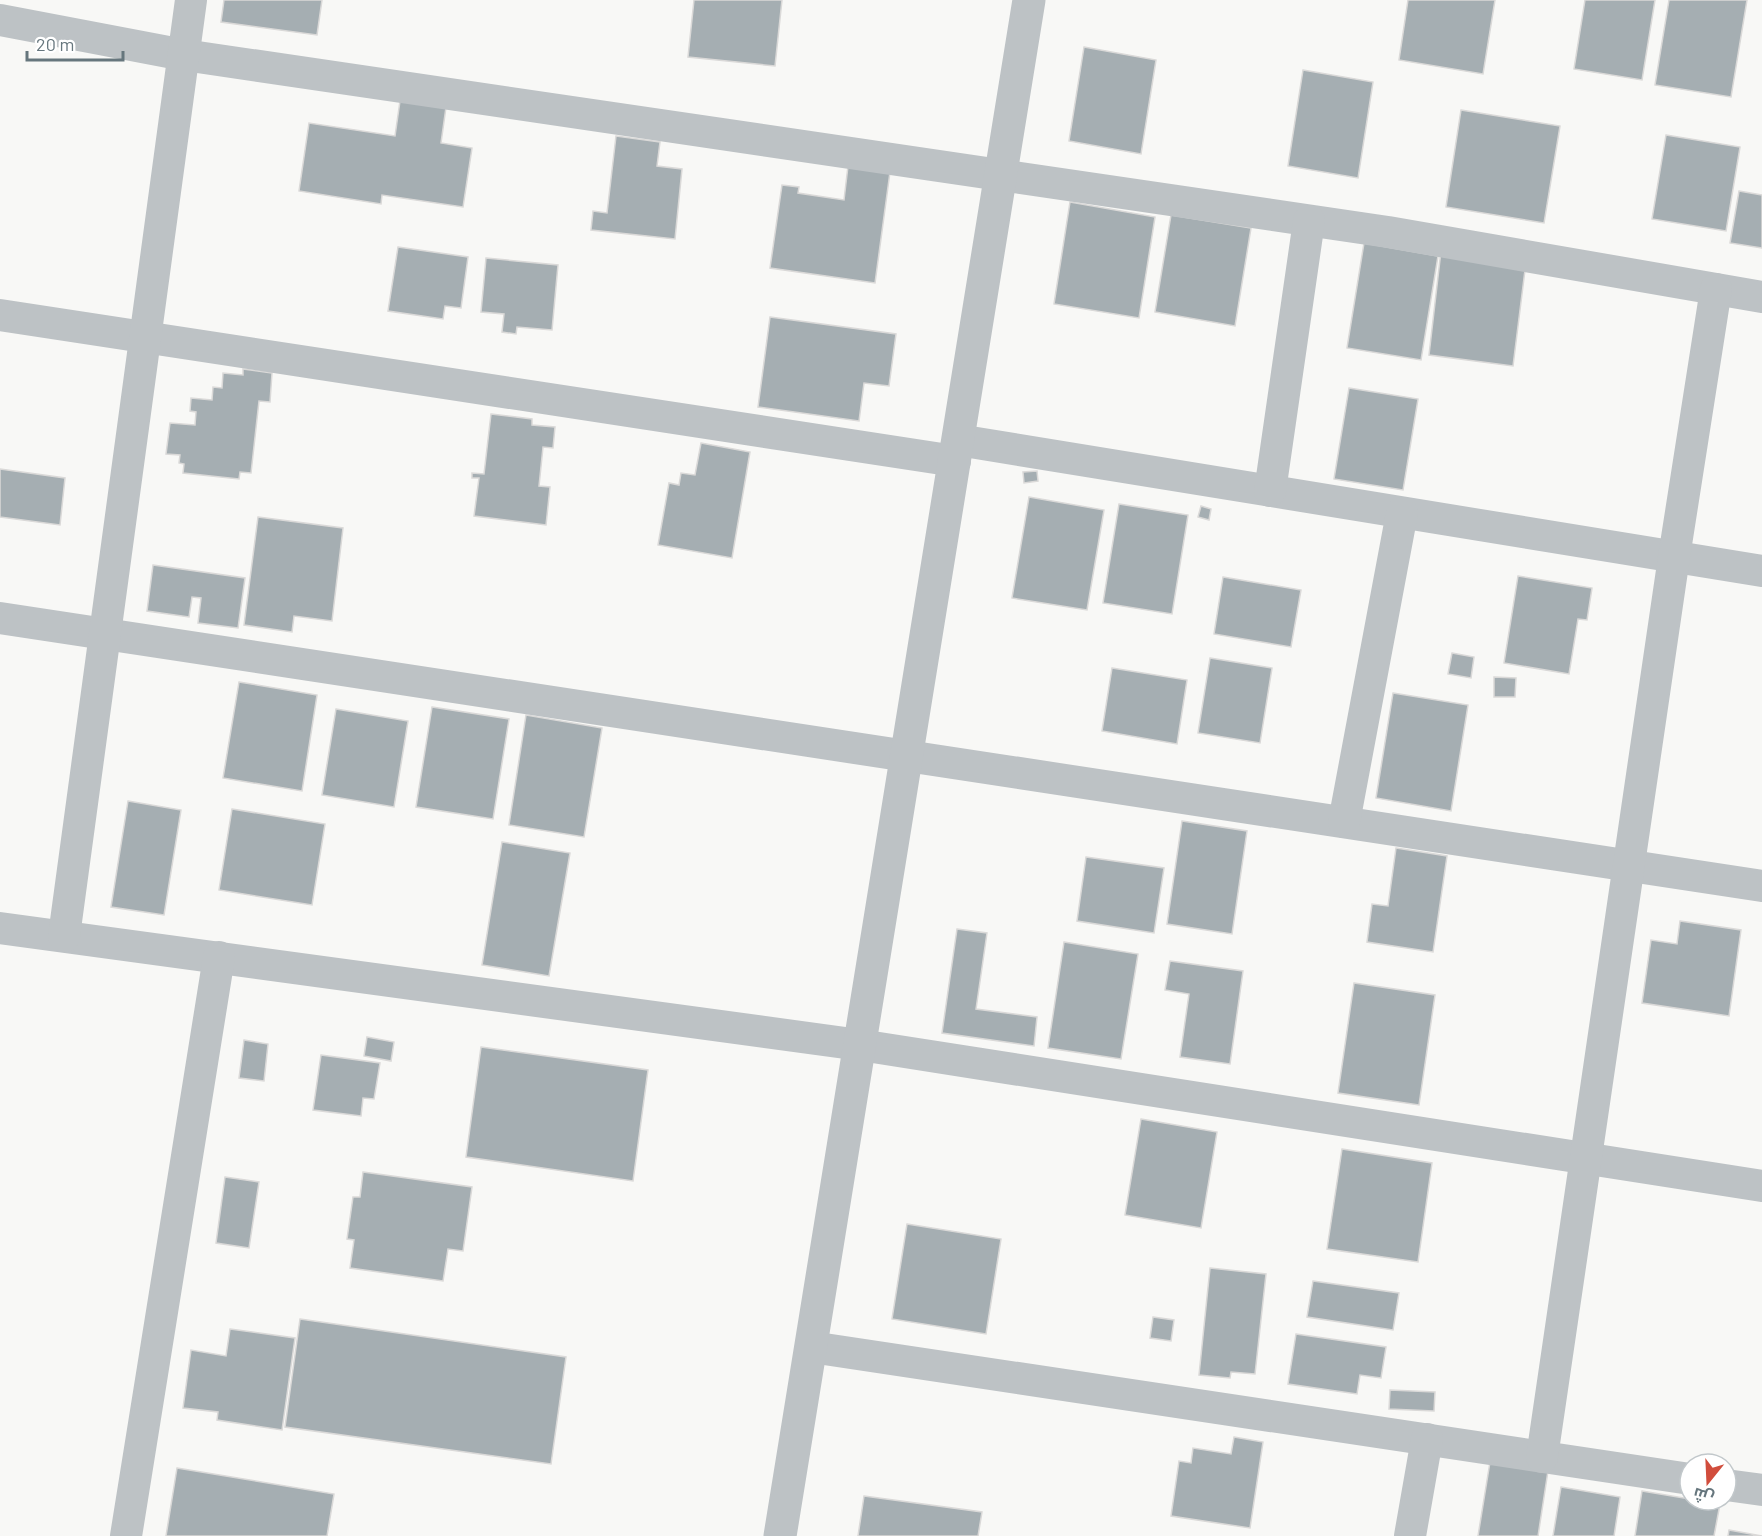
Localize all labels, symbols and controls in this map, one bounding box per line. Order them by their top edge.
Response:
scale bar [27,24,123,62]
text: 20 m [36,33,74,55]
north arrow [1678,1452,1738,1512]
text: ش [1691,1484,1716,1509]

